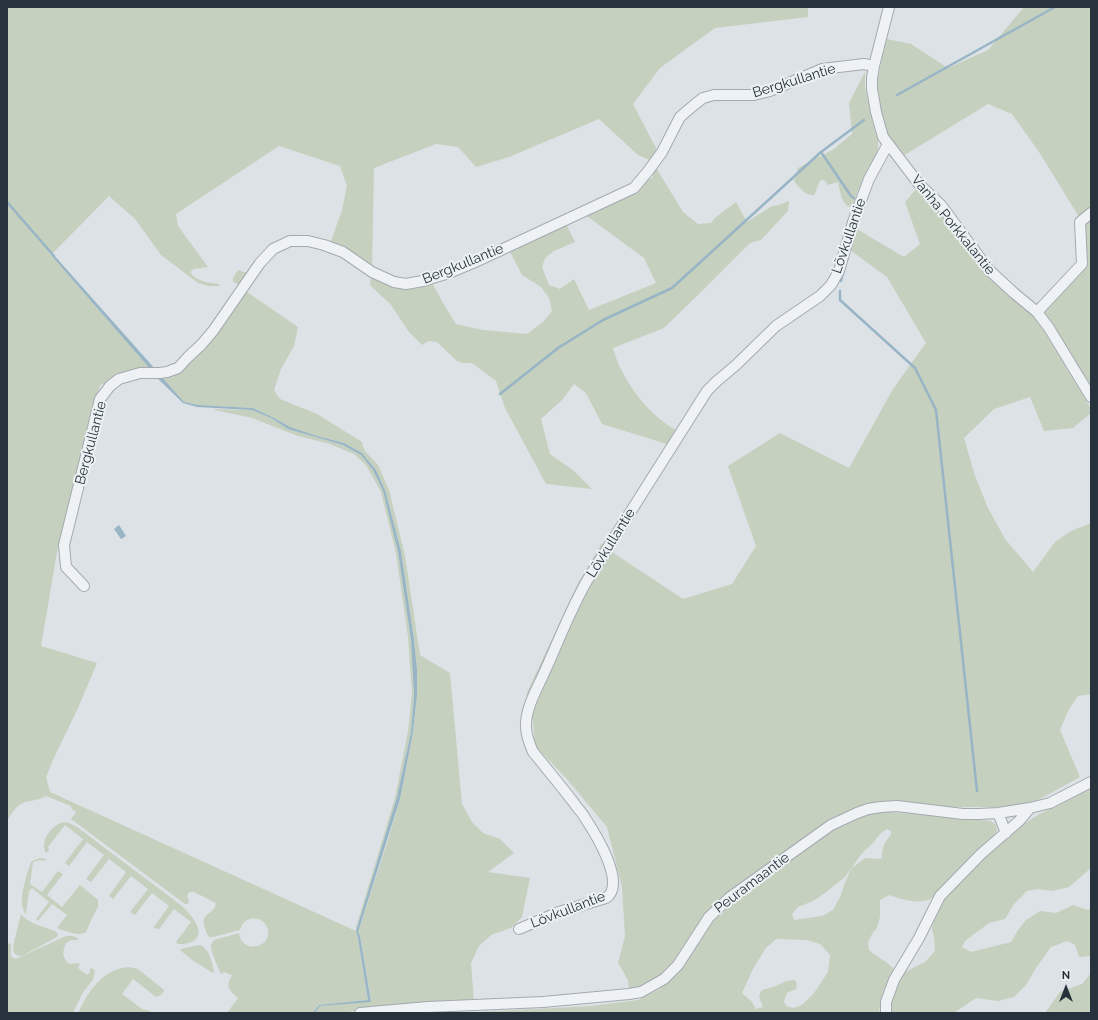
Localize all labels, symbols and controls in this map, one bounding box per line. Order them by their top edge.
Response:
street label: Bergkullantie [750,60,838,102]
street label: Vanha Porkkalantie [908,172,998,278]
street label: Lövkullantie [828,196,870,276]
street label: Bergkullantie [420,240,506,288]
street label: Bergkullantie [72,399,110,487]
street label: Lövkullantie [583,505,639,581]
street label: Peuramaantie [711,849,793,917]
street label: Lövkullantie [528,888,608,932]
north arrow [1046,968,1086,1008]
text: N [1062,969,1070,982]

